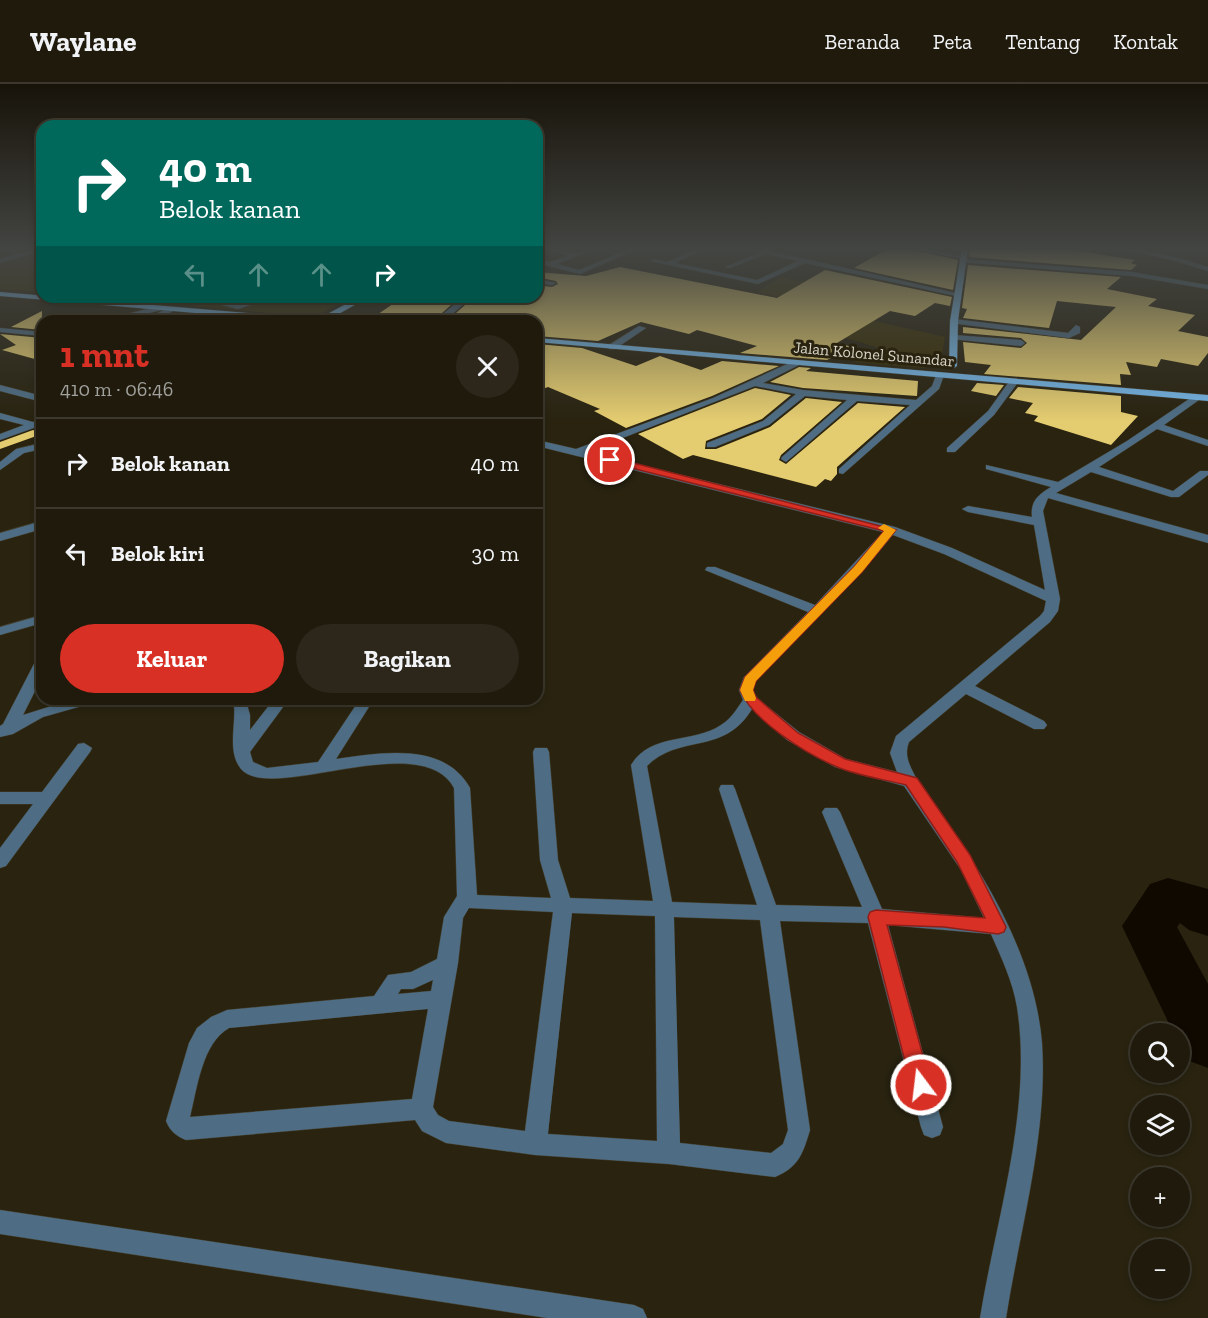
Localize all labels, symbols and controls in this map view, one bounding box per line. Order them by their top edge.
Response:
text: Waylane [30,25,137,58]
text: Beranda [825,29,900,54]
text: Peta [933,29,972,54]
text: Tentang [1005,29,1080,54]
text: Kontak [1113,29,1178,54]
text: 40 m [159,142,252,193]
icon: right [60,144,138,222]
text: Belok kanan [159,193,300,225]
icon: left [179,258,212,291]
icon: ahead [242,258,275,291]
icon: ahead [305,258,338,291]
icon: right [368,258,401,291]
text: 1 mnt [60,333,149,376]
button: close [456,335,519,398]
street label: Jalan Kolonel Sunandar [793,338,955,371]
text: 410 m · 06:46 [60,377,173,401]
pin [584,434,635,485]
icon: arrive [593,443,626,476]
icon: right [60,447,93,480]
text: Belok kanan [111,450,230,477]
text: 40 m [470,450,519,477]
icon: left [60,537,93,570]
text: Belok kiri [111,540,204,567]
text: 30 m [472,540,519,567]
button: Keluar [60,624,284,693]
button: Bagikan [296,624,519,693]
map controls [1130,1023,1190,1299]
button: search [1130,1023,1190,1083]
position arrow [889,1053,953,1117]
button: layers [1130,1095,1190,1155]
button: + [1130,1167,1190,1227]
button: − [1130,1239,1190,1299]

